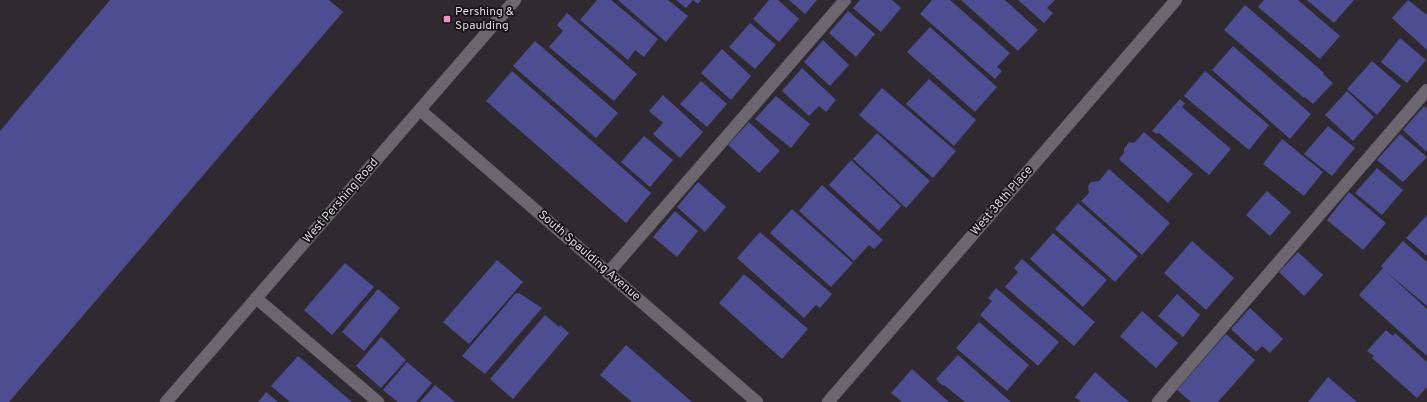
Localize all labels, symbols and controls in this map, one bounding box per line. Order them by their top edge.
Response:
place label: Pershing & Spaulding [455,4,514,34]
marker: Pershing & Spaulding [442,14,452,24]
street label: West Pershing Road [300,155,382,247]
street label: West 38th Place [967,163,1037,239]
street label: South Spaulding Avenue [534,207,644,305]

